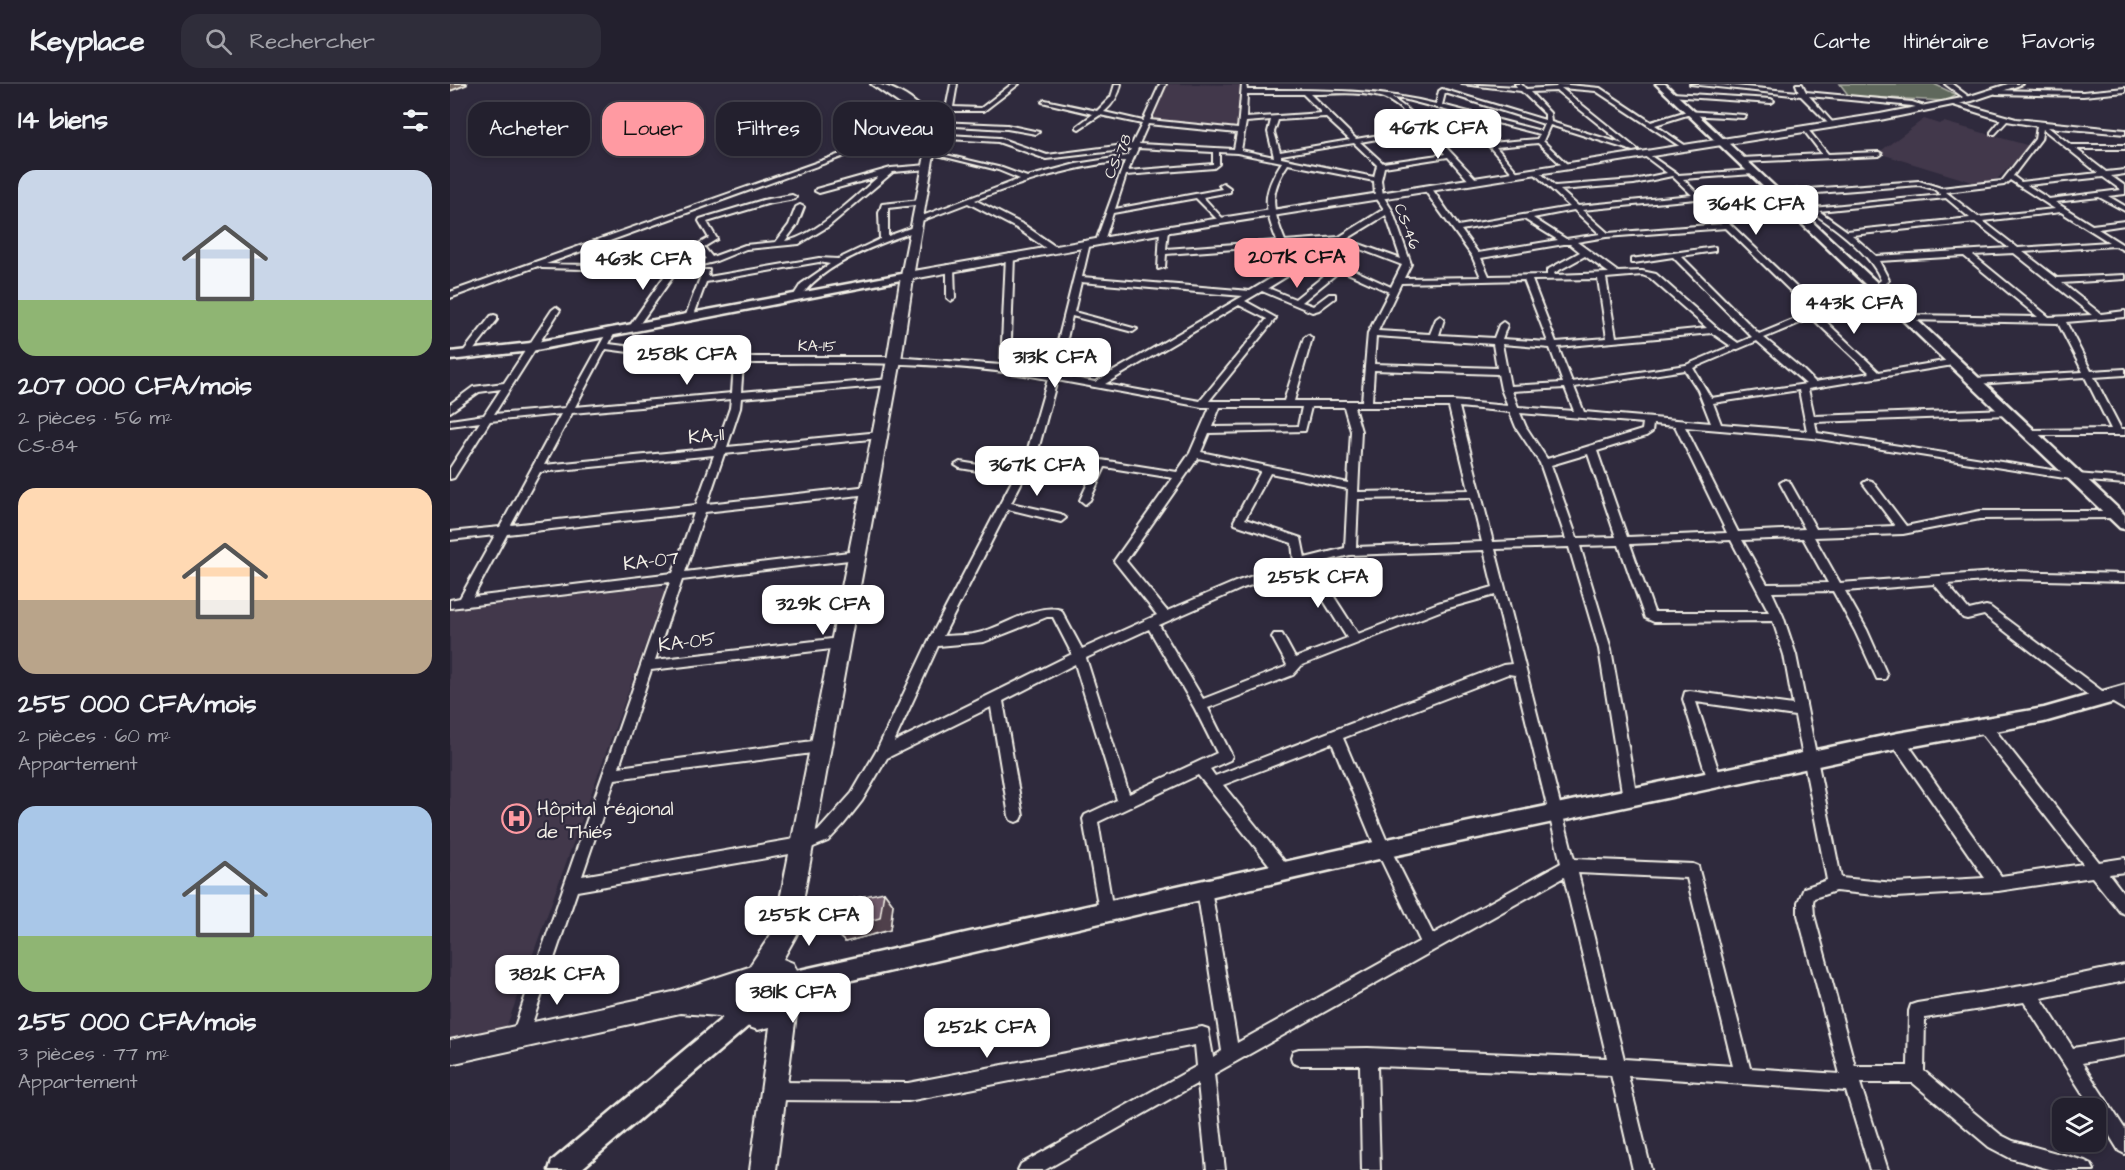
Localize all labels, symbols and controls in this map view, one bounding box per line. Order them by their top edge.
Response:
search box [181,14,601,68]
text: Keyplace [30,22,145,61]
icon: search [202,25,235,58]
text: Rechercher [250,26,375,57]
text: Carte [1814,27,1871,56]
text: Itinéraire [1904,27,1989,56]
text: Favoris [2022,27,2095,56]
text: 14 biens [18,102,108,138]
chip: Acheter [468,102,590,156]
chip: Louer [602,102,704,156]
chip: Filtres [716,102,821,156]
chip: Nouveau [833,102,954,156]
icon: filters [399,104,432,137]
pin: 467K CFA [1376,109,1500,160]
text: 467K CFA [1388,114,1488,142]
street label: CS-78 [1098,131,1137,182]
pin: 364K CFA [1694,185,1818,236]
text: 364K CFA [1707,190,1805,218]
street label: CS-46 [1388,200,1426,252]
icon: home [171,209,279,317]
pin: 207K CFA [1235,238,1359,289]
pin: 463K CFA [581,240,705,291]
text: 207K CFA [1248,243,1346,271]
text: 463K CFA [594,245,692,273]
pin: 443K CFA [1792,284,1916,335]
text: 443K CFA [1805,289,1903,317]
pin: 258K CFA [625,335,749,386]
street label: KA-15 [798,335,837,357]
pin: 313K CFA [993,338,1117,389]
text: 258K CFA [637,340,737,368]
text: 313K CFA [1013,343,1097,371]
text: 207 000 CFA/mois [18,368,252,404]
text: 2 pièces · 56 m² [18,404,173,432]
street label: KA-11 [687,420,726,452]
text: CS-84 [18,432,78,460]
pin: 367K CFA [975,446,1099,497]
text: 367K CFA [989,451,1085,479]
icon: home [171,527,279,635]
street label: KA-07 [622,544,681,578]
pin: 255K CFA [1256,558,1380,609]
text: 255K CFA [1268,563,1368,591]
pin: 329K CFA [761,585,885,636]
text: 329K CFA [776,590,870,618]
street label: KA-05 [657,625,718,659]
text: 255 000 CFA/mois [18,686,256,722]
text: 2 pièces · 60 m² [18,722,171,750]
text: Appartement [18,750,138,778]
place label: Hôpital régional de Thiés [537,795,674,846]
hospital icon: Hôpital régional de Thiés [500,803,532,835]
icon: home [171,845,279,953]
pin: 255K CFA [747,896,871,947]
text: 255K CFA [759,901,859,929]
pin: 382K CFA [495,955,619,1006]
text: 382K CFA [509,960,605,988]
pin: 381K CFA [731,973,855,1024]
text: 381K CFA [750,978,836,1006]
text: 255 000 CFA/mois [18,1004,256,1040]
pin: 252K CFA [925,1008,1049,1059]
text: 252K CFA [938,1013,1036,1041]
text: 3 pièces · 77 m² [18,1040,169,1068]
text: Appartement [18,1068,138,1096]
map controls [2052,1098,2106,1152]
button: layers [2052,1098,2106,1152]

